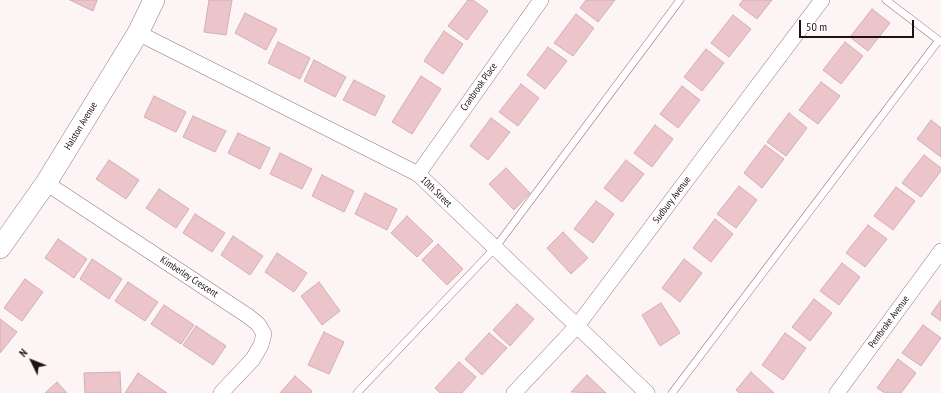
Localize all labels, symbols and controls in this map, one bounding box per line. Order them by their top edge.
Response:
scale bar [801,12,916,38]
text: 50 m [806,19,827,34]
street label: Cranbrook Place [458,61,500,113]
street label: Halston Avenue [62,100,100,152]
street label: 10th Street [418,174,454,210]
street label: Sudbury Avenue [650,174,694,226]
street label: Kimberley Crescent [158,254,220,300]
street label: Pembroke Avenue [866,294,912,350]
north arrow [12,341,52,381]
text: N [16,346,30,360]

